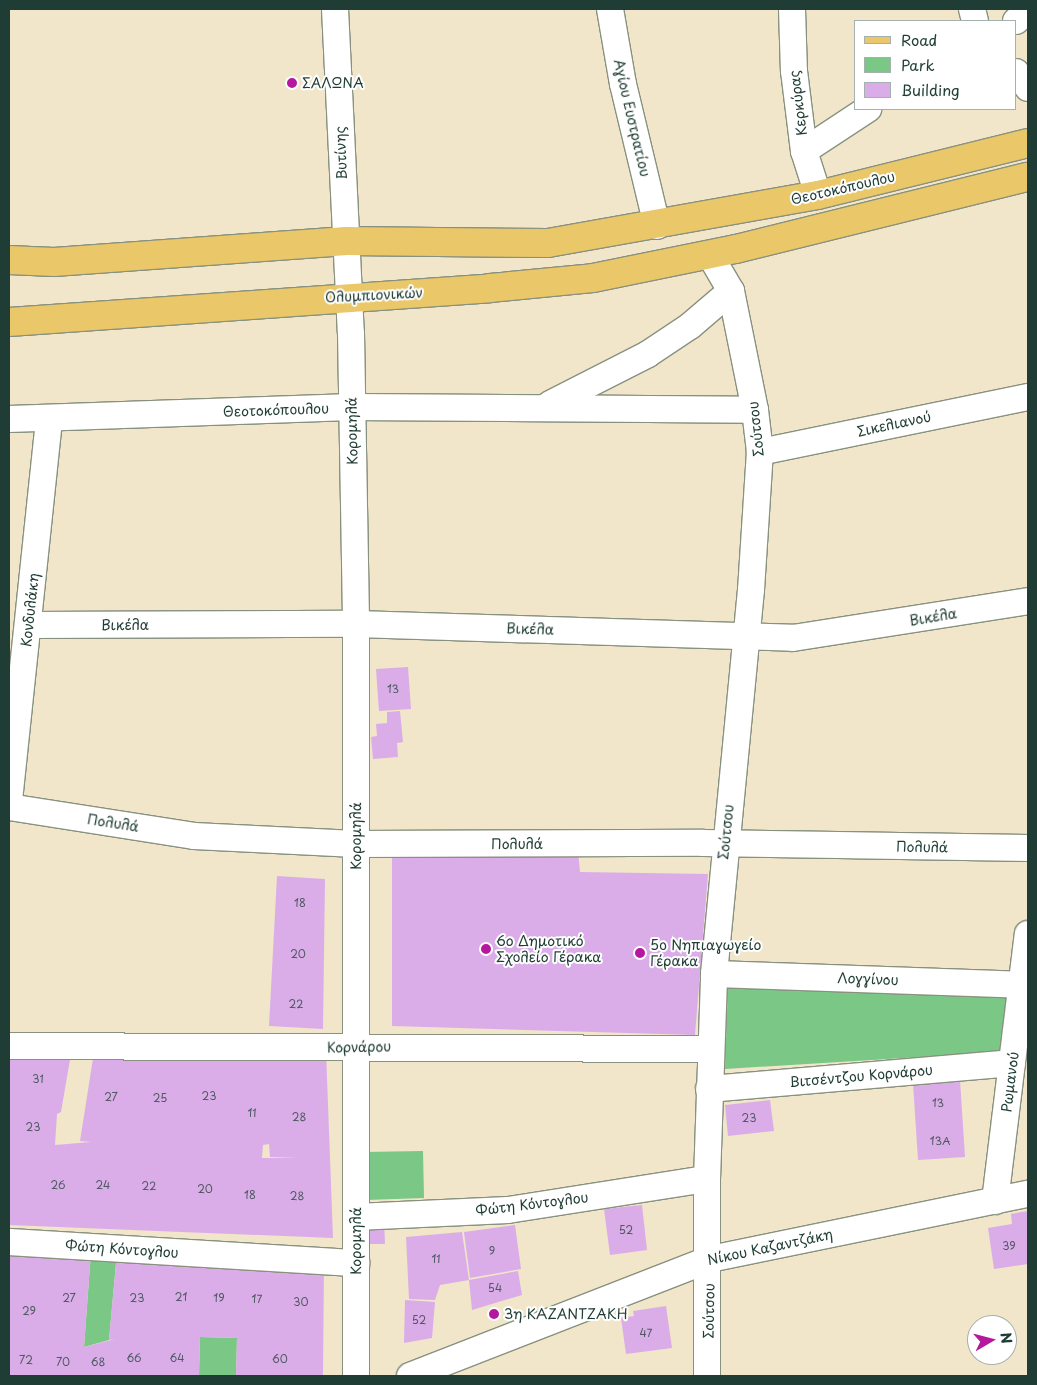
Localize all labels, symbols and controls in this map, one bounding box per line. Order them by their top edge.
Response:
legend [854,20,1017,110]
text: Road [901,28,937,51]
text: Park [901,53,935,76]
street label: Αγίου Ευστρατίου [610,57,654,179]
street label: Κερκύρας [786,69,810,137]
place label: ΣΑΛΩΝΑ [302,75,364,91]
marker: ΣΑΛΩΝΑ [286,77,298,89]
text: Building [901,78,960,101]
street label: Βυτίνης [332,126,350,180]
street label: Θεοτοκόπουλου [789,168,897,208]
street label: Ολυμπιονικών [325,284,423,306]
street label: Κορομηλά [343,397,361,465]
street label: Θεοτοκόπουλου [223,400,329,420]
street label: Σούτσου [745,401,767,457]
street label: Σικελιανού [855,408,933,440]
street label: Κονδυλάκη [18,572,42,648]
street label: Βικέλα [908,605,958,629]
street label: Βικέλα [101,617,149,633]
street label: Βικέλα [506,620,554,638]
house number: 13 [387,682,399,696]
street label: Κορομηλά [348,802,364,870]
street label: Σούτσου [715,804,737,860]
street label: Πολυλά [86,811,140,835]
street label: Πολυλά [491,836,543,852]
street label: Πολυλά [896,838,948,856]
house number: 18 [294,896,306,910]
place label: 6ο Δημοτικό Σχολείο Γέρακα [496,933,602,966]
place label: 5ο Νηπιαγωγείο Γέρακα [650,937,762,970]
marker: 6ο Δημοτικό Σχολείο Γέρακα [480,943,492,955]
house number: 20 [290,947,306,961]
marker: 5ο Νηπιαγωγείο Γέρακα [634,947,646,959]
street label: Λογγίνου [837,970,899,988]
house number: 22 [289,997,303,1011]
street label: Κορνάρου [327,1038,391,1056]
street label: Ρωμανού [998,1051,1022,1113]
street label: Βιτσέντζου Κορνάρου [788,1061,934,1091]
house number: 31 [32,1072,44,1086]
house number: 23 [202,1089,216,1103]
house number: 27 [104,1090,118,1104]
house number: 25 [153,1091,167,1105]
house number: 13 [932,1096,944,1110]
house number: 11 [247,1106,257,1120]
house number: 28 [292,1110,306,1124]
house number: 23 [742,1111,756,1125]
house number: 23 [26,1120,40,1134]
house number: 13Α [930,1134,950,1148]
house number: 26 [50,1178,66,1192]
house number: 24 [96,1178,110,1192]
house number: 22 [142,1179,156,1193]
house number: 20 [197,1182,213,1196]
house number: 18 [244,1188,256,1202]
house number: 28 [290,1189,304,1203]
street label: Φώτη Κόντογλου [474,1189,590,1219]
street label: Κορομηλά [348,1207,364,1275]
house number: 52 [619,1223,633,1237]
street label: Νίκου Καζαντζάκη [705,1225,835,1269]
street label: Φώτη Κόντογλου [65,1237,179,1261]
house number: 39 [1002,1239,1016,1253]
house number: 9 [489,1244,495,1258]
house number: 11 [431,1252,441,1266]
house number: 54 [488,1281,502,1295]
street label: Σούτσου [700,1283,718,1339]
house number: 21 [175,1290,187,1304]
house number: 27 [62,1291,76,1305]
house number: 23 [130,1291,144,1305]
house number: 19 [213,1291,225,1305]
house number: 17 [252,1292,262,1306]
house number: 30 [293,1295,309,1309]
house number: 29 [22,1304,36,1318]
place label: 3η ΚΑΖΑΝΤΖΑΚΗ [504,1306,627,1322]
marker: 3η ΚΑΖΑΝΤΖΑΚΗ [488,1308,500,1320]
house number: 52 [412,1313,426,1327]
north arrow [967,1315,1017,1365]
house number: 47 [640,1326,652,1340]
text: N [995,1331,1018,1345]
house number: 66 [126,1351,142,1365]
house number: 64 [170,1351,184,1365]
house number: 60 [272,1352,288,1366]
house number: 72 [19,1353,33,1367]
house number: 70 [56,1355,70,1369]
house number: 68 [91,1355,105,1369]

